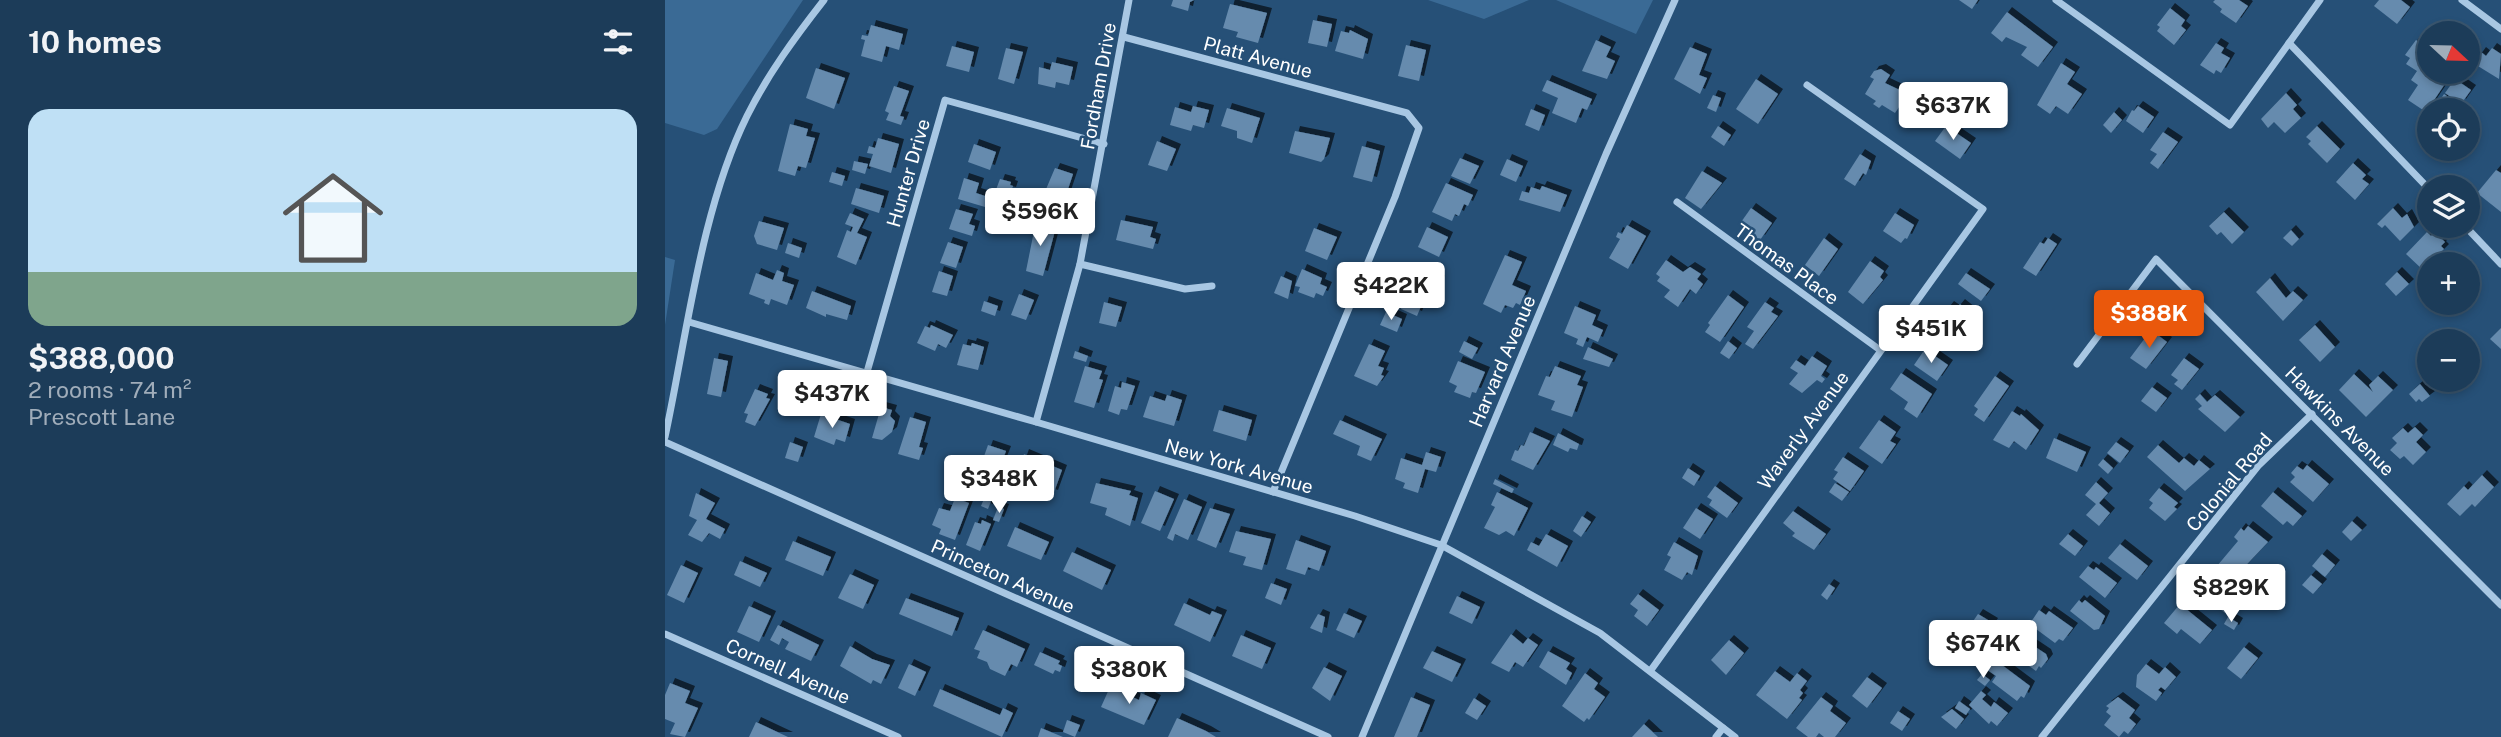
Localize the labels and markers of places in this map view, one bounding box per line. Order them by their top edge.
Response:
pin: $637K [1904,82,2002,142]
pin: $596K [991,188,1089,248]
pin: $422K [1342,262,1440,322]
pin: $388K [2100,290,2198,350]
pin: $451K [1882,306,1980,365]
pin: $437K [783,370,881,430]
pin: $348K [950,456,1048,515]
pin: $829K [2182,564,2280,624]
pin: $674K [1934,620,2032,680]
pin: $380K [1080,646,1178,706]

